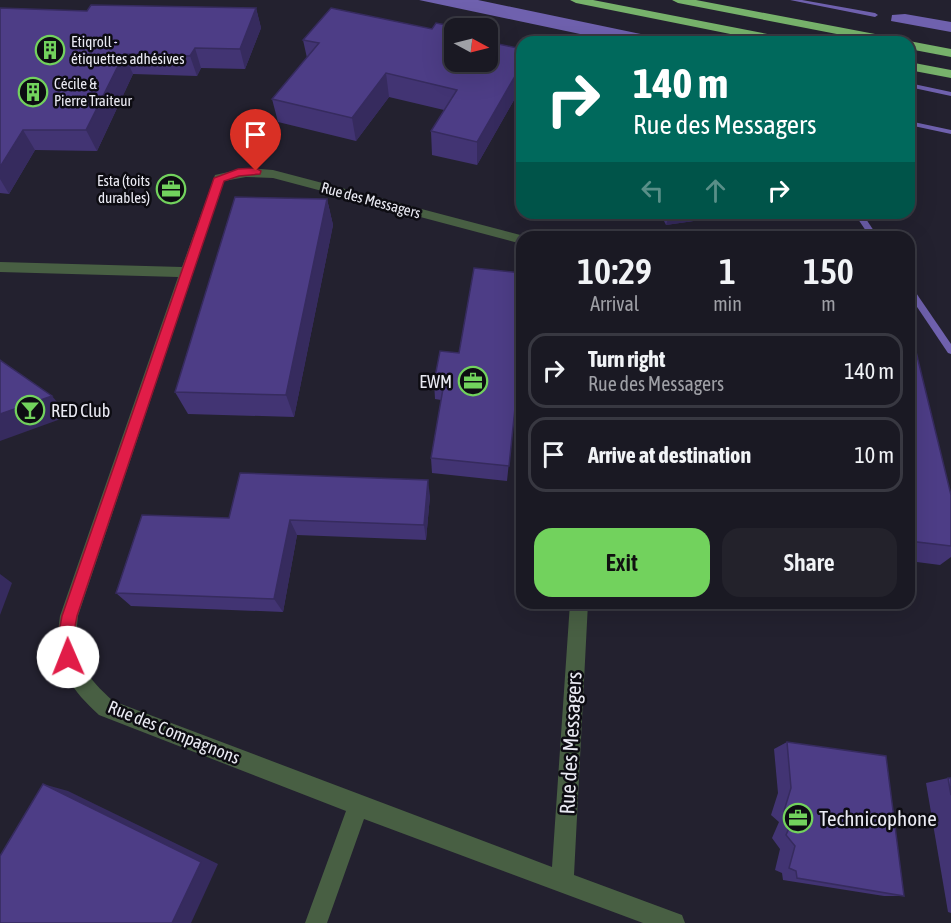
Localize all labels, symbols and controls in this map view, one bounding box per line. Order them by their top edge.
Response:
north arrow [444,18,498,72]
map controls [444,18,498,72]
place label: Etiqroll - étiquettes adhésives [71,33,184,67]
building icon: Etiqroll - étiquettes adhésives [34,34,66,66]
text: 140 m [633,59,728,107]
icon: right [534,60,612,138]
place label: Cécile & Pierre Traiteur [54,75,132,109]
building icon: Cécile & Pierre Traiteur [17,76,49,108]
pin [230,109,281,171]
text: Rue des Messagers [633,109,817,140]
icon: arrive [239,118,272,151]
place label: Esta (toits durables) [97,172,150,206]
office icon: Esta (toits durables) [155,173,187,205]
icon: left [636,174,669,207]
icon: ahead [699,174,732,207]
icon: right [762,174,795,207]
street label: Rue des Messagers [320,179,422,221]
text: 10:29 [577,250,652,292]
text: 1 [719,250,736,292]
text: 150 [803,250,854,292]
text: Arrival [590,292,639,315]
text: min [713,292,742,315]
text: m [821,292,836,315]
text: Turn right [588,346,665,372]
icon: right [537,354,570,387]
text: 140 m [844,358,894,384]
office icon: EWM [457,365,489,397]
place label: EWM [419,371,452,392]
text: Rue des Messagers [588,372,724,395]
bar icon: RED Club [14,394,46,426]
place label: RED Club [51,400,110,421]
icon: arrive [537,438,570,471]
text: Arrive at destination [588,442,751,468]
text: 10 m [854,442,894,468]
button: Exit [534,528,710,597]
button: Share [722,528,897,597]
position arrow [36,625,100,689]
street label: Rue des Messagers [554,671,586,815]
street label: Rue des Compagnons [105,696,243,768]
office icon: Technicophone [782,802,814,834]
place label: Technicophone [819,806,937,830]

